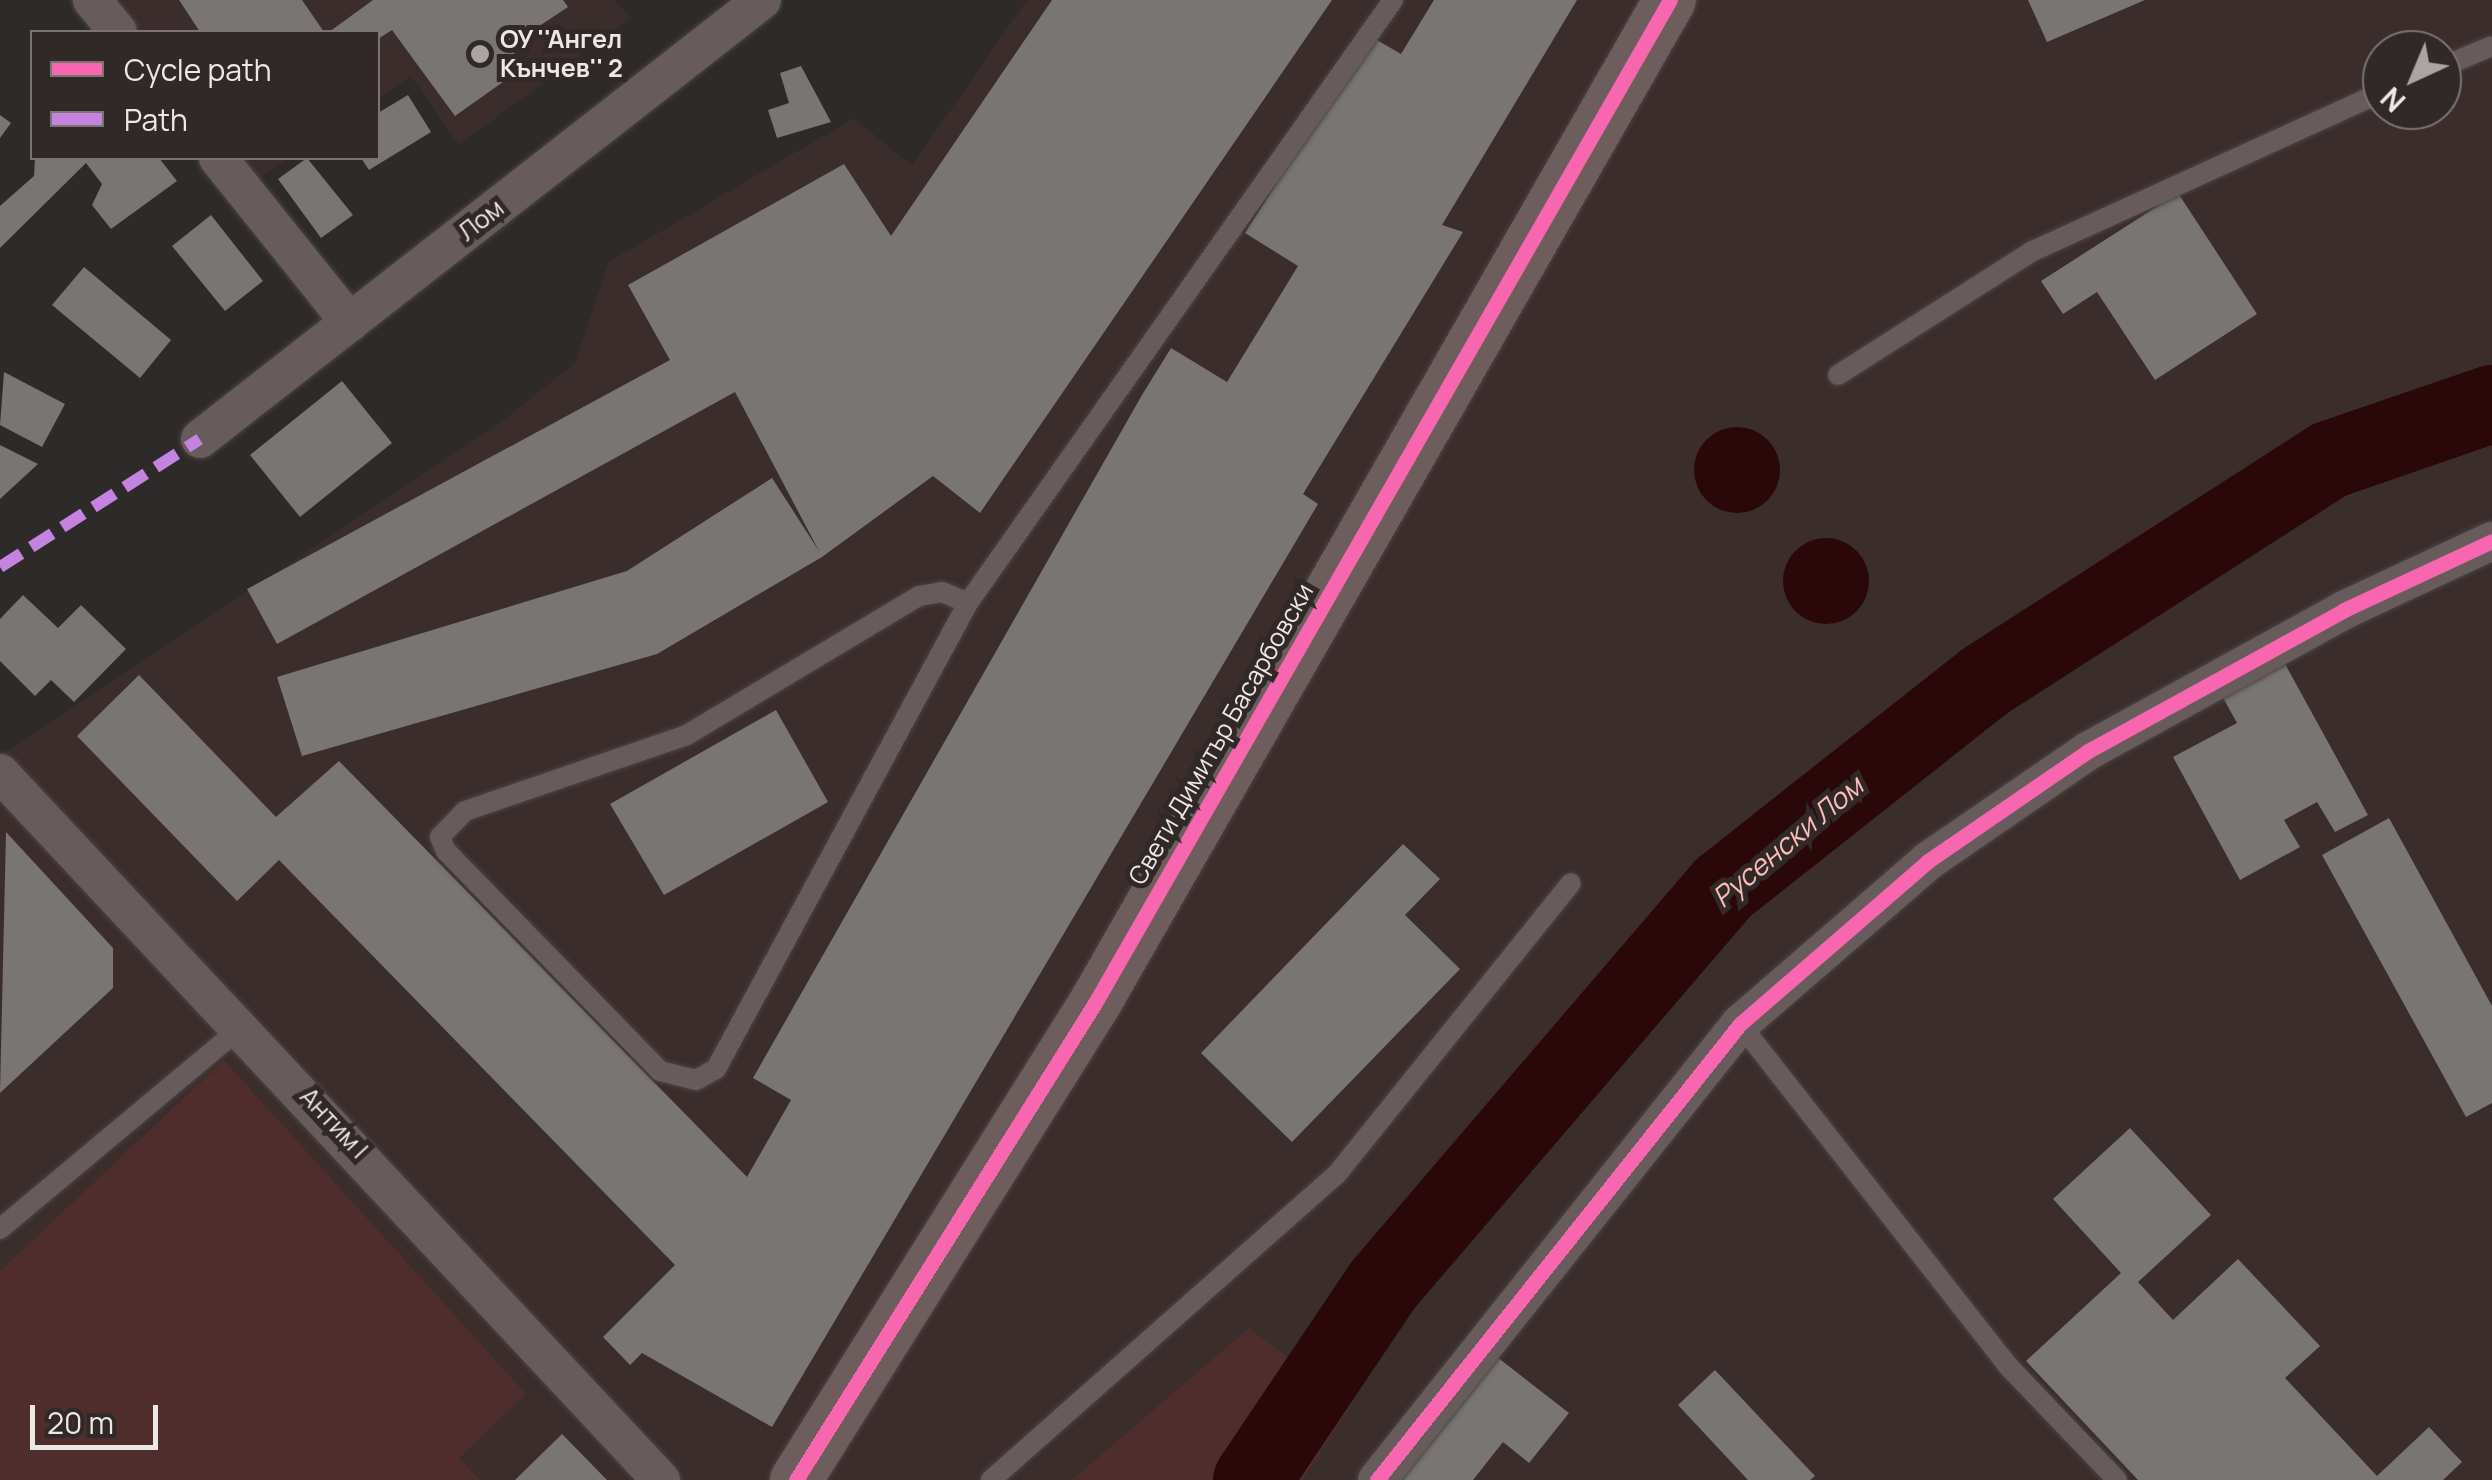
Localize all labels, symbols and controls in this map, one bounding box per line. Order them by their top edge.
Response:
place label: ОУ ''Ангел Кънчев'' 2 [500,25,623,84]
legend [30,30,380,160]
north arrow [2362,30,2462,130]
marker: ОУ ''Ангел Кънчев'' 2 [469,43,491,65]
text: Cycle path [124,49,272,90]
text: N [2372,79,2413,121]
text: Path [124,99,188,140]
street label: Лом [452,193,510,247]
street label: Свети Димитър Басарбовски [1122,578,1320,890]
water label: Русенски Лом [1705,768,1869,914]
street label: Антим I [294,1081,374,1165]
scale bar [35,1385,162,1447]
text: 20 m [47,1402,114,1443]

